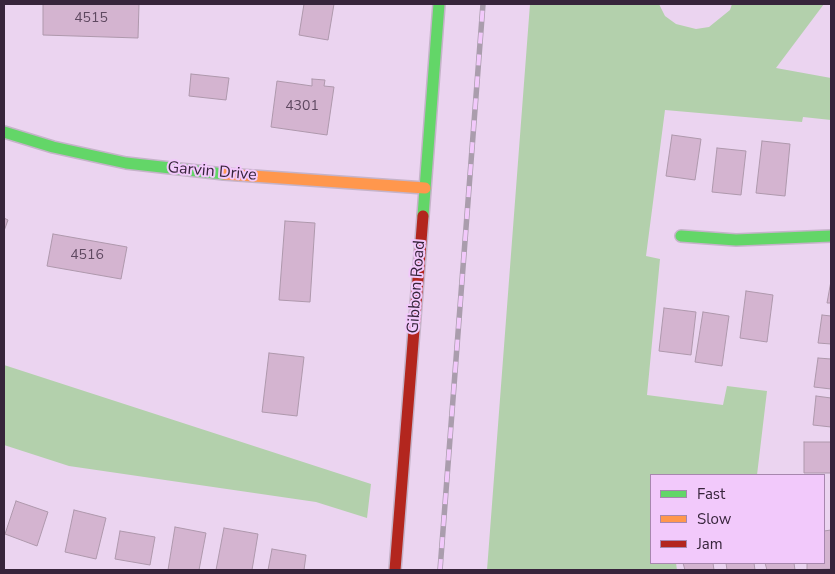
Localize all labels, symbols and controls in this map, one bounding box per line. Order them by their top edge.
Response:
house number: 4515 [74,11,108,27]
house number: 4301 [285,99,319,115]
street label: Garvin Drive [167,159,257,185]
street label: Gibbon Road [404,240,430,334]
house number: 4516 [70,248,104,264]
legend [650,474,825,564]
text: Fast [697,484,725,504]
text: Slow [697,509,731,529]
text: Jam [697,534,723,554]

